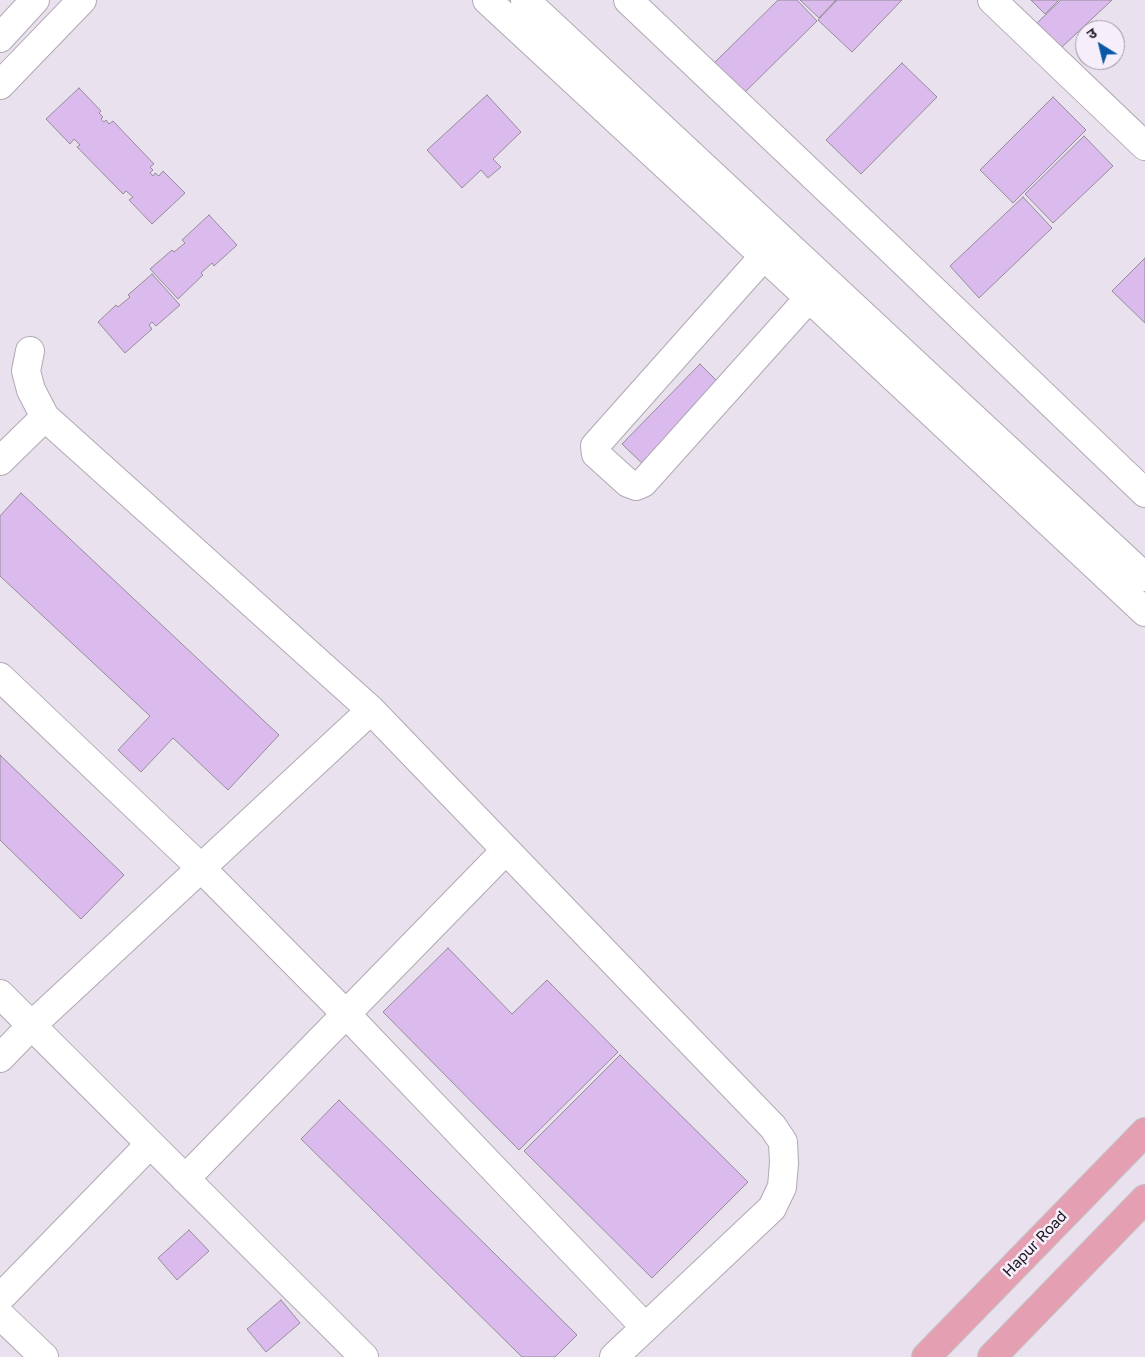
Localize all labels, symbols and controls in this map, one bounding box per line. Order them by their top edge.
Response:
north arrow [1075,20,1125,70]
text: उ [1083,24,1100,43]
street label: Hapur Road [999,1207,1071,1281]

